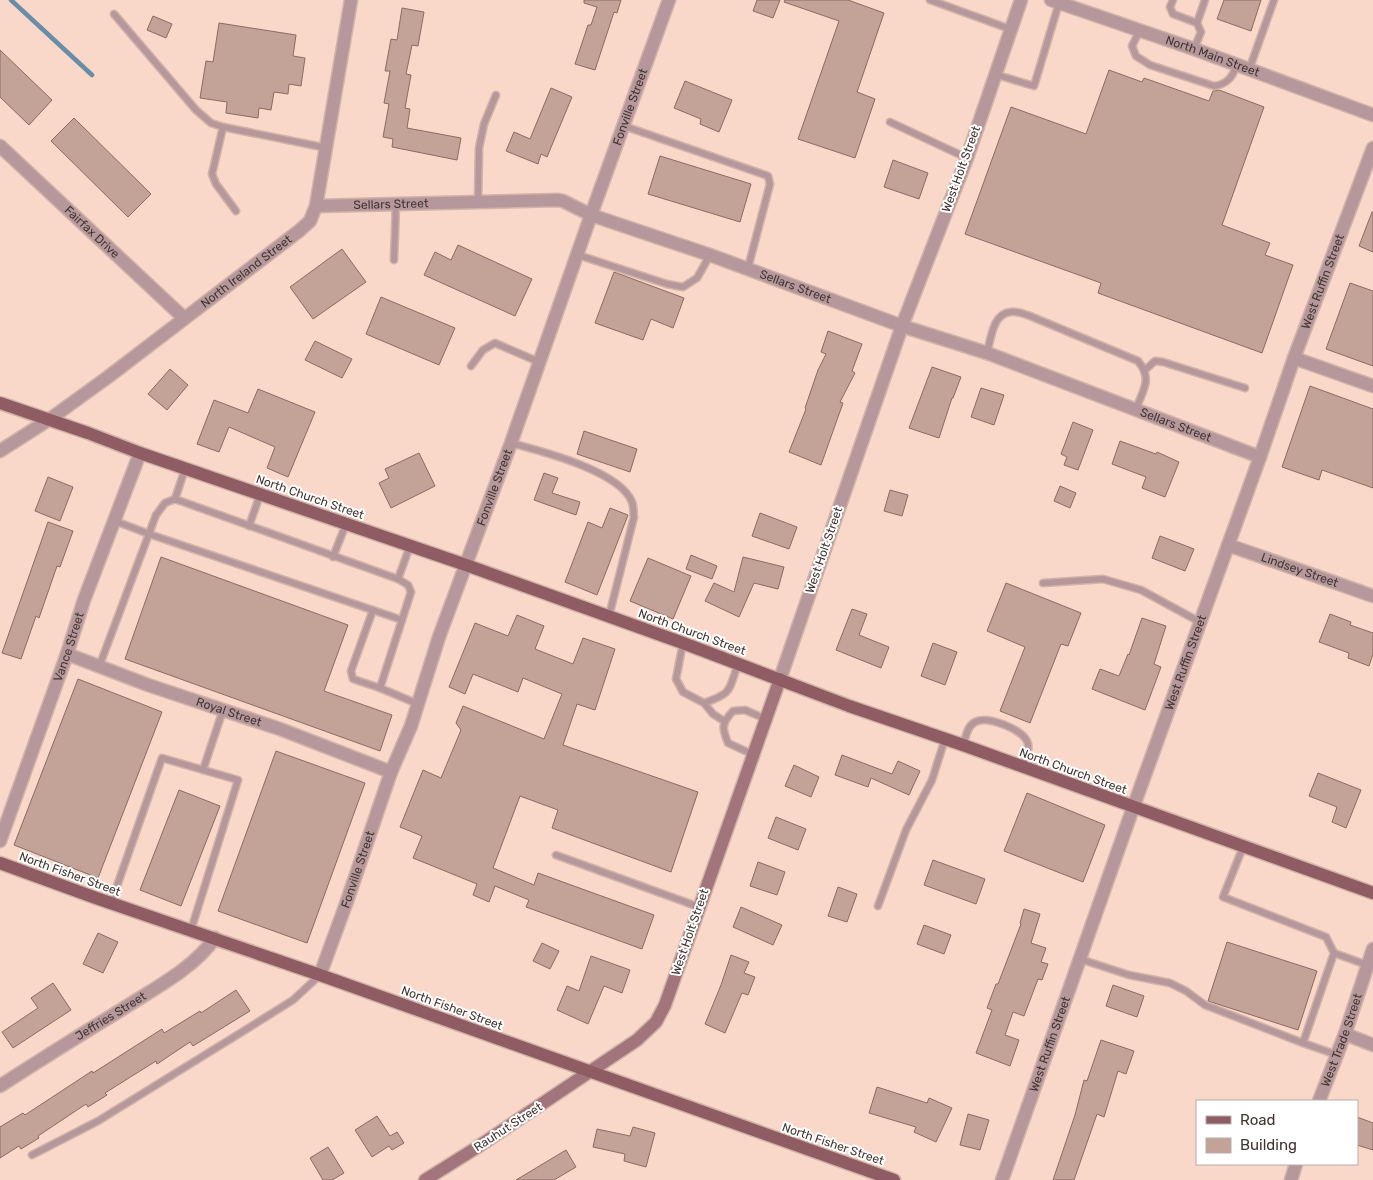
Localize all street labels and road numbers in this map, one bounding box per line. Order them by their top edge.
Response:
street label: North Main Street [1164,33,1262,80]
street label: Fonville Street [610,66,651,147]
street label: West Holt Street [939,124,983,214]
street label: Sellars Street [353,196,429,212]
street label: Fairfax Drive [62,203,123,261]
street label: North Ireland Street [198,232,295,311]
street label: West Ruffin Street [1299,232,1347,331]
street label: Sellars Street [758,267,833,306]
street label: Sellars Street [1138,405,1214,445]
street label: Fonville Street [474,447,515,528]
street label: North Church Street [254,472,366,522]
street label: West Holt Street [803,505,845,595]
street label: Lindsey Street [1259,550,1340,590]
street label: North Church Street [636,606,748,658]
street label: Vance Street [51,610,87,683]
street label: West Ruffin Street [1162,613,1209,712]
street label: Royal Street [194,695,264,729]
street label: North Church Street [1017,745,1129,797]
street label: Fonville Street [338,829,377,910]
street label: North Fisher Street [17,849,123,899]
street label: West Holt Street [669,887,711,977]
street label: North Fisher Street [399,983,505,1033]
street label: Jeffries Street [73,989,149,1043]
street label: West Trade Street [1318,991,1365,1089]
street label: West Ruffin Street [1027,994,1073,1094]
street label: Rauhut Street [471,1100,545,1154]
street label: North Fisher Street [780,1120,886,1168]

